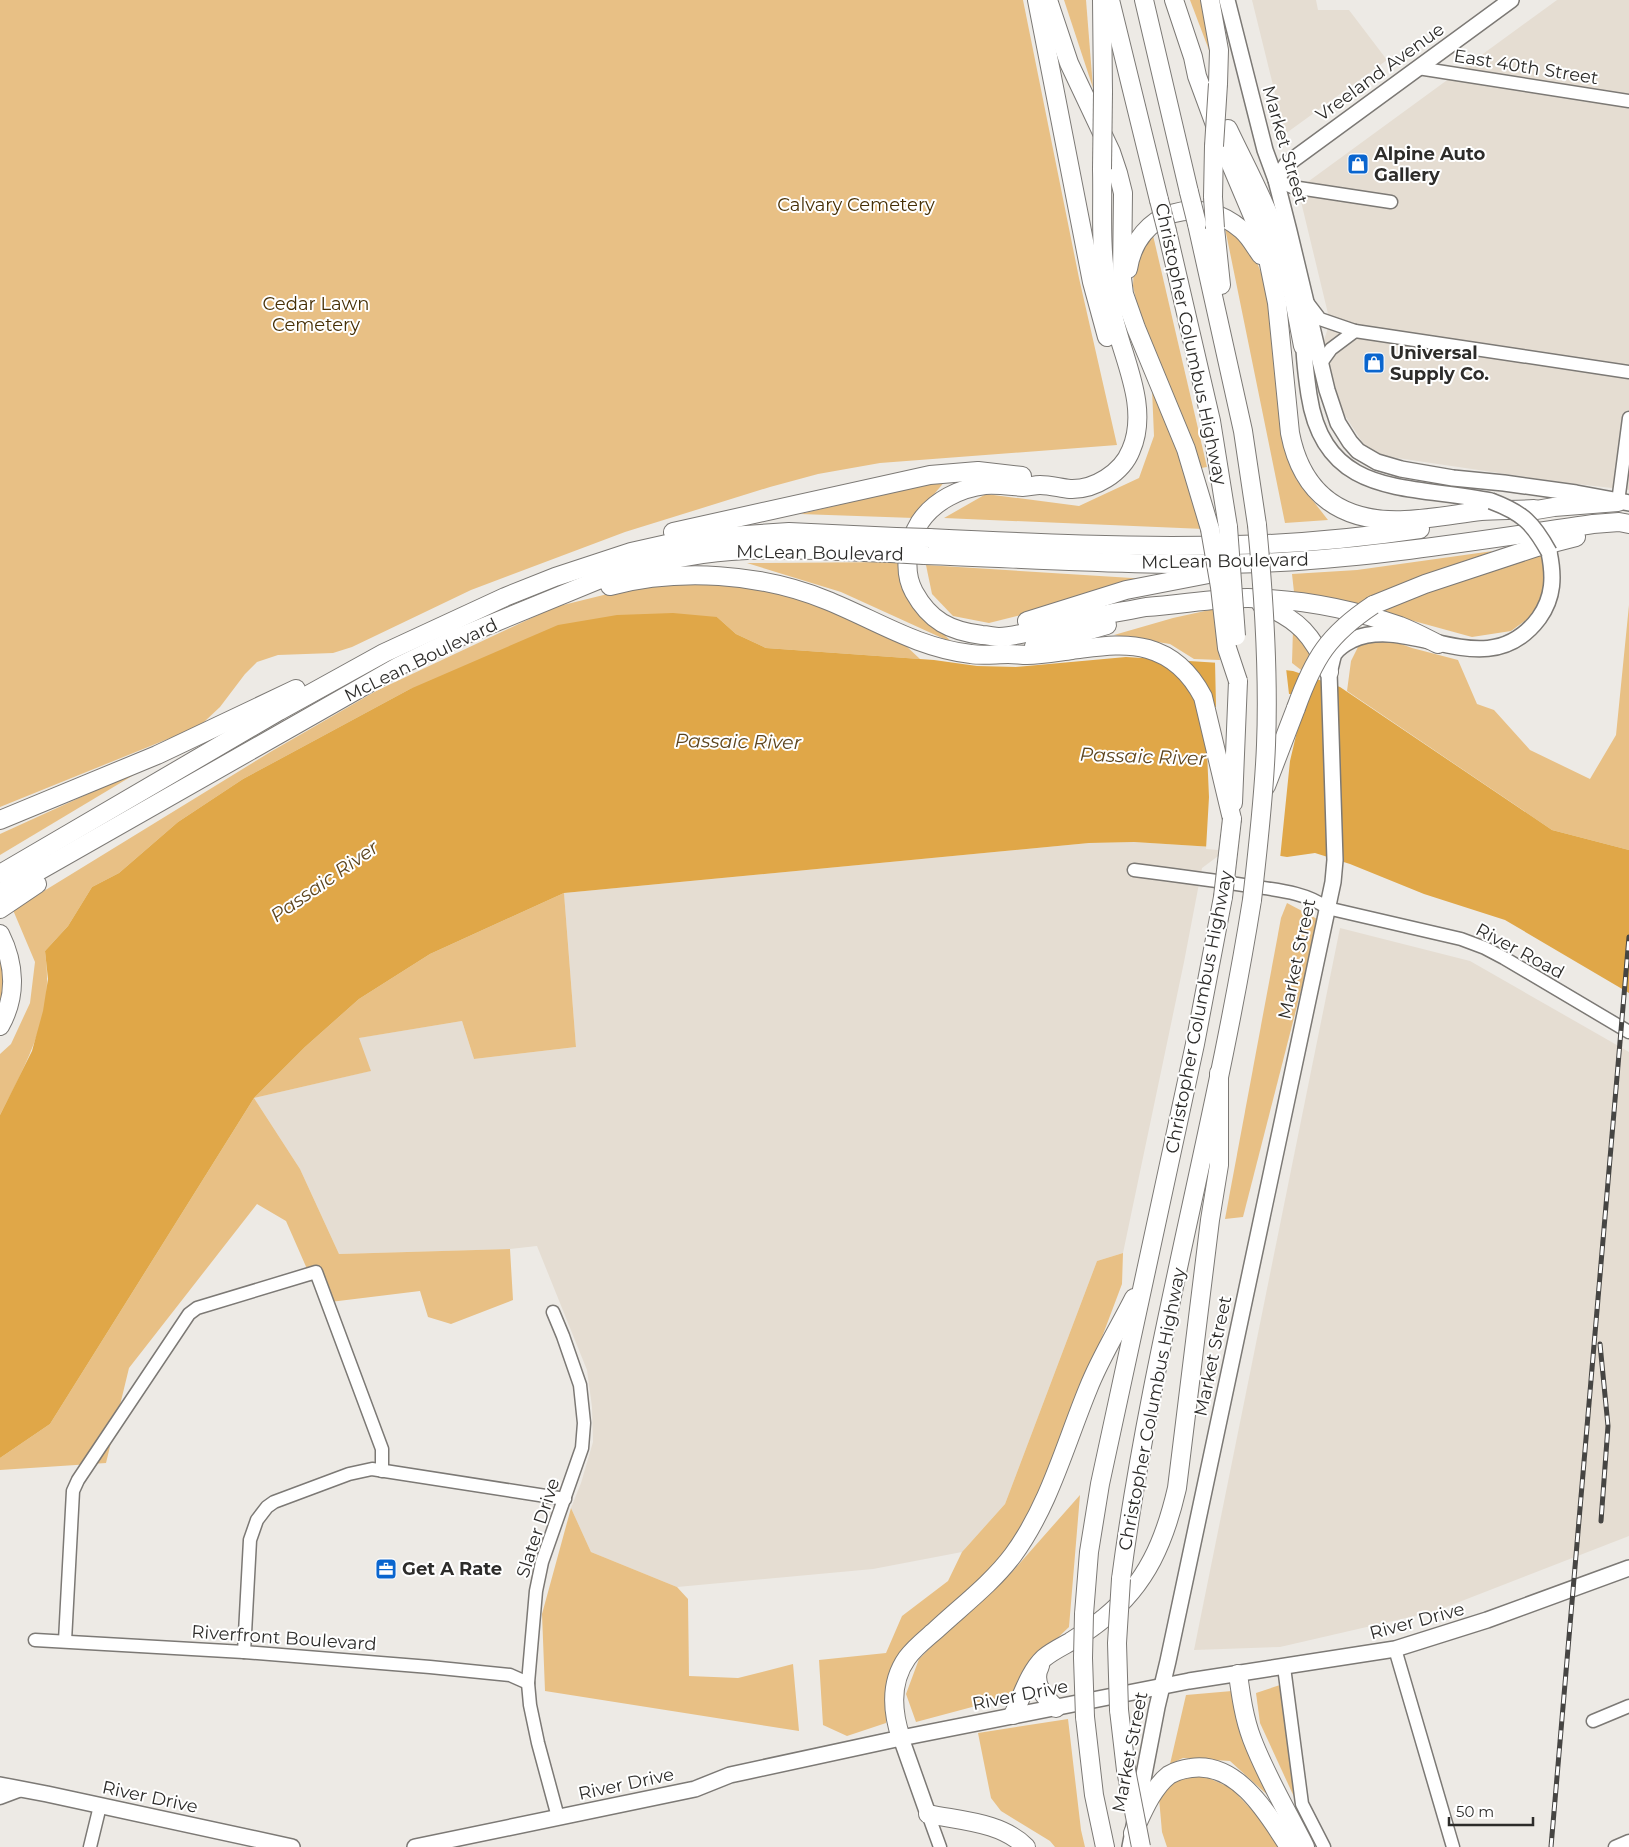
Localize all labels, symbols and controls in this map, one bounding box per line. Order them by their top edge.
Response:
street label: Vreeland Avenue [1312,18,1449,126]
street label: East 40th Street [1452,45,1600,89]
street label: Market Street [1258,83,1312,207]
place label: Alpine Auto Gallery [1373,143,1486,186]
shop icon: Alpine Auto Gallery [1346,152,1370,176]
park label: Calvary Cemetery [777,194,935,216]
street label: Christopher Columbus Highway [1150,201,1232,487]
park label: Cedar Lawn Cemetery [262,293,370,336]
place label: Universal Supply Co. [1390,342,1489,385]
shop icon: Universal Supply Co. [1362,351,1386,375]
street label: McLean Boulevard [736,541,904,565]
street label: McLean Boulevard [1141,549,1309,573]
street label: McLean Boulevard [341,613,501,707]
water label: Passaic River [675,729,802,754]
water label: Passaic River [1079,743,1207,770]
water label: Passaic River [266,836,383,927]
street label: Christopher Columbus Highway [1161,868,1237,1155]
street label: Market Street [1273,897,1321,1021]
street label: River Road [1472,918,1568,984]
street label: Christopher Columbus Highway [1114,1265,1190,1552]
street label: Market Street [1189,1294,1237,1418]
street label: Slater Drive [512,1475,564,1581]
office icon: Get A Rate [374,1557,398,1581]
place label: Get A Rate [402,1558,502,1580]
street label: River Drive [1367,1598,1467,1644]
street label: Riverfront Boulevard [191,1621,377,1655]
street label: River Drive [970,1675,1070,1715]
street label: Market Street [1108,1690,1152,1814]
street label: River Drive [576,1763,676,1805]
street label: River Drive [100,1776,200,1818]
scale bar [1449,1794,1533,1826]
text: 50 m [1456,1802,1494,1821]

